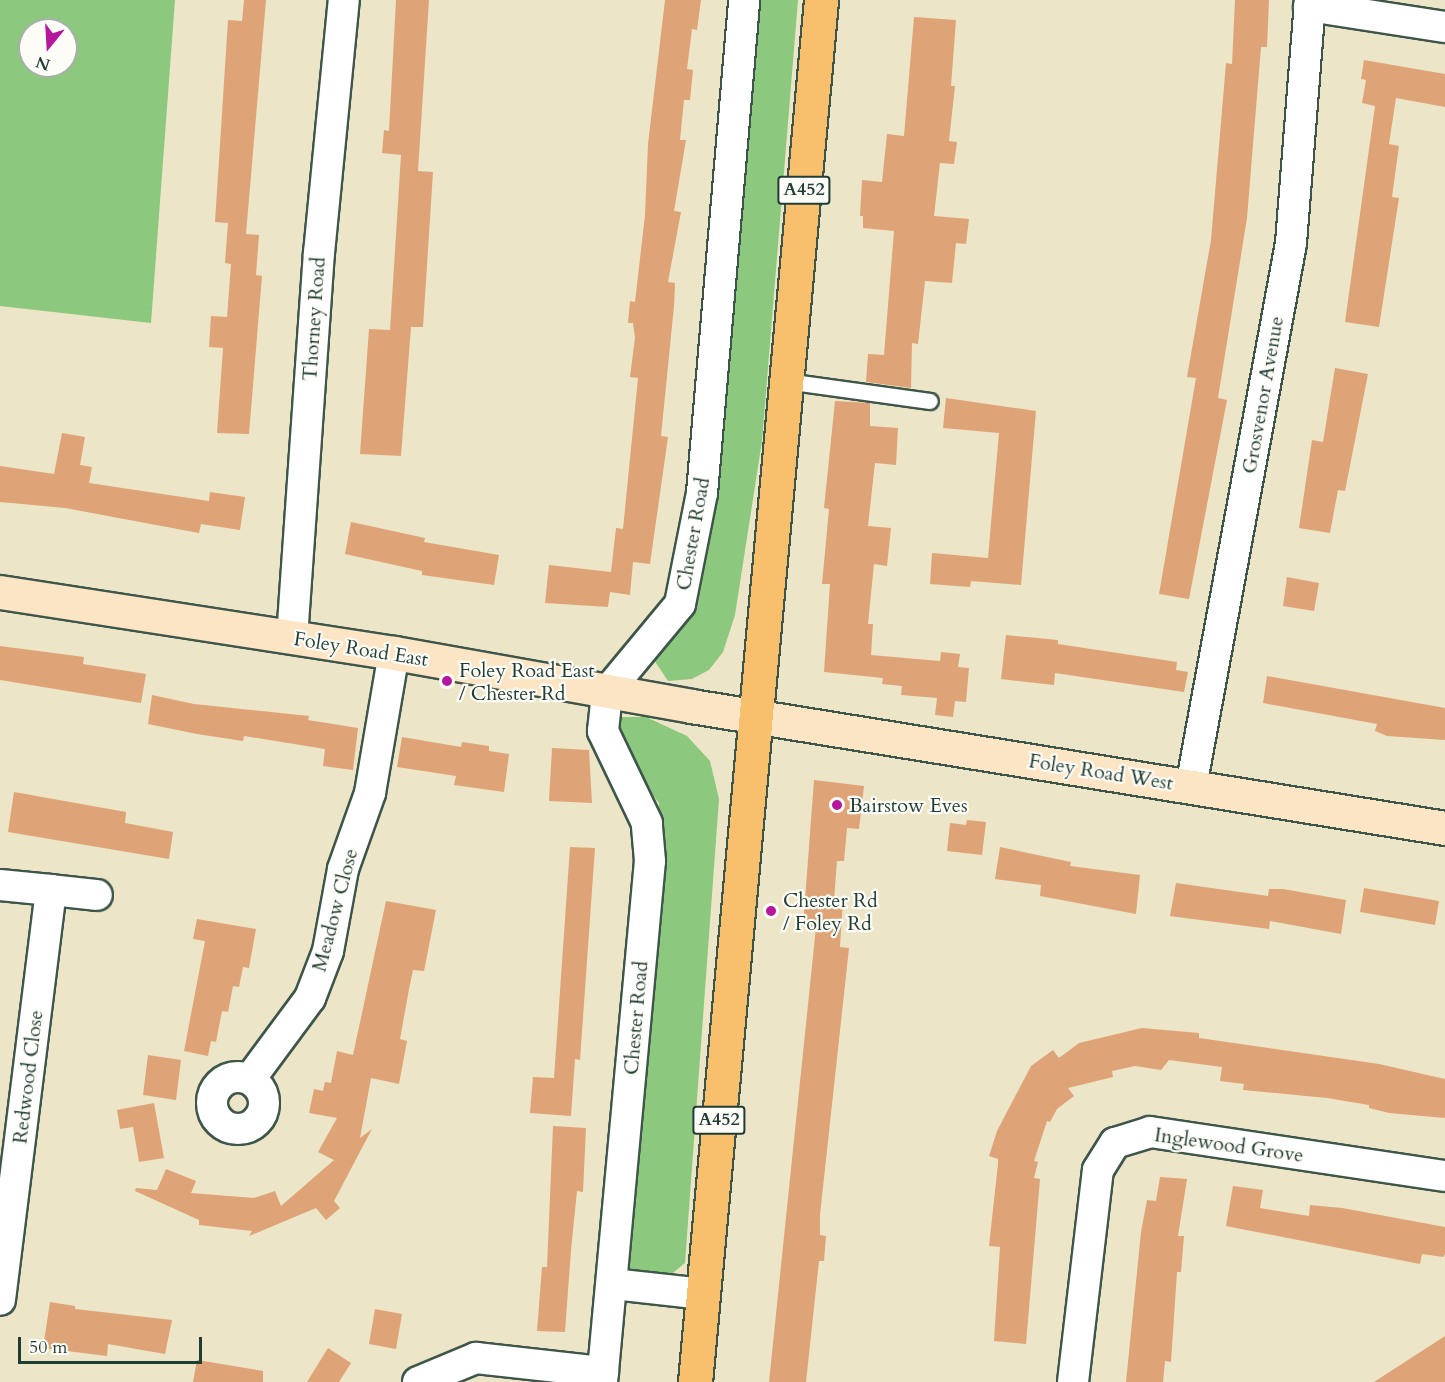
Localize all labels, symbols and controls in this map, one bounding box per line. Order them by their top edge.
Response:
north arrow [18,18,78,78]
text: N [33,51,53,76]
road number: A452 [777,175,831,205]
street label: Thorney Road [298,256,330,382]
street label: Grosvenor Avenue [1237,314,1289,476]
street label: Chester Road [671,476,715,592]
street label: Foley Road East [292,627,430,671]
place label: Foley Road East / Chester Rd [459,658,595,705]
marker: Foley Road East / Chester Rd [440,674,454,688]
street label: Foley Road West [1027,749,1175,795]
place label: Bairstow Eves [849,793,968,817]
marker: Bairstow Eves [830,798,844,812]
street label: Meadow Close [307,846,363,974]
place label: Chester Rd / Foley Rd [783,888,878,935]
marker: Chester Rd / Foley Rd [764,904,778,918]
street label: Chester Road [619,960,653,1076]
street label: Redwood Close [8,1009,48,1145]
road number: A452 [692,1105,746,1135]
street label: Inglewood Grove [1153,1123,1305,1167]
scale bar [21,1325,206,1363]
text: 50 m [29,1335,68,1360]

